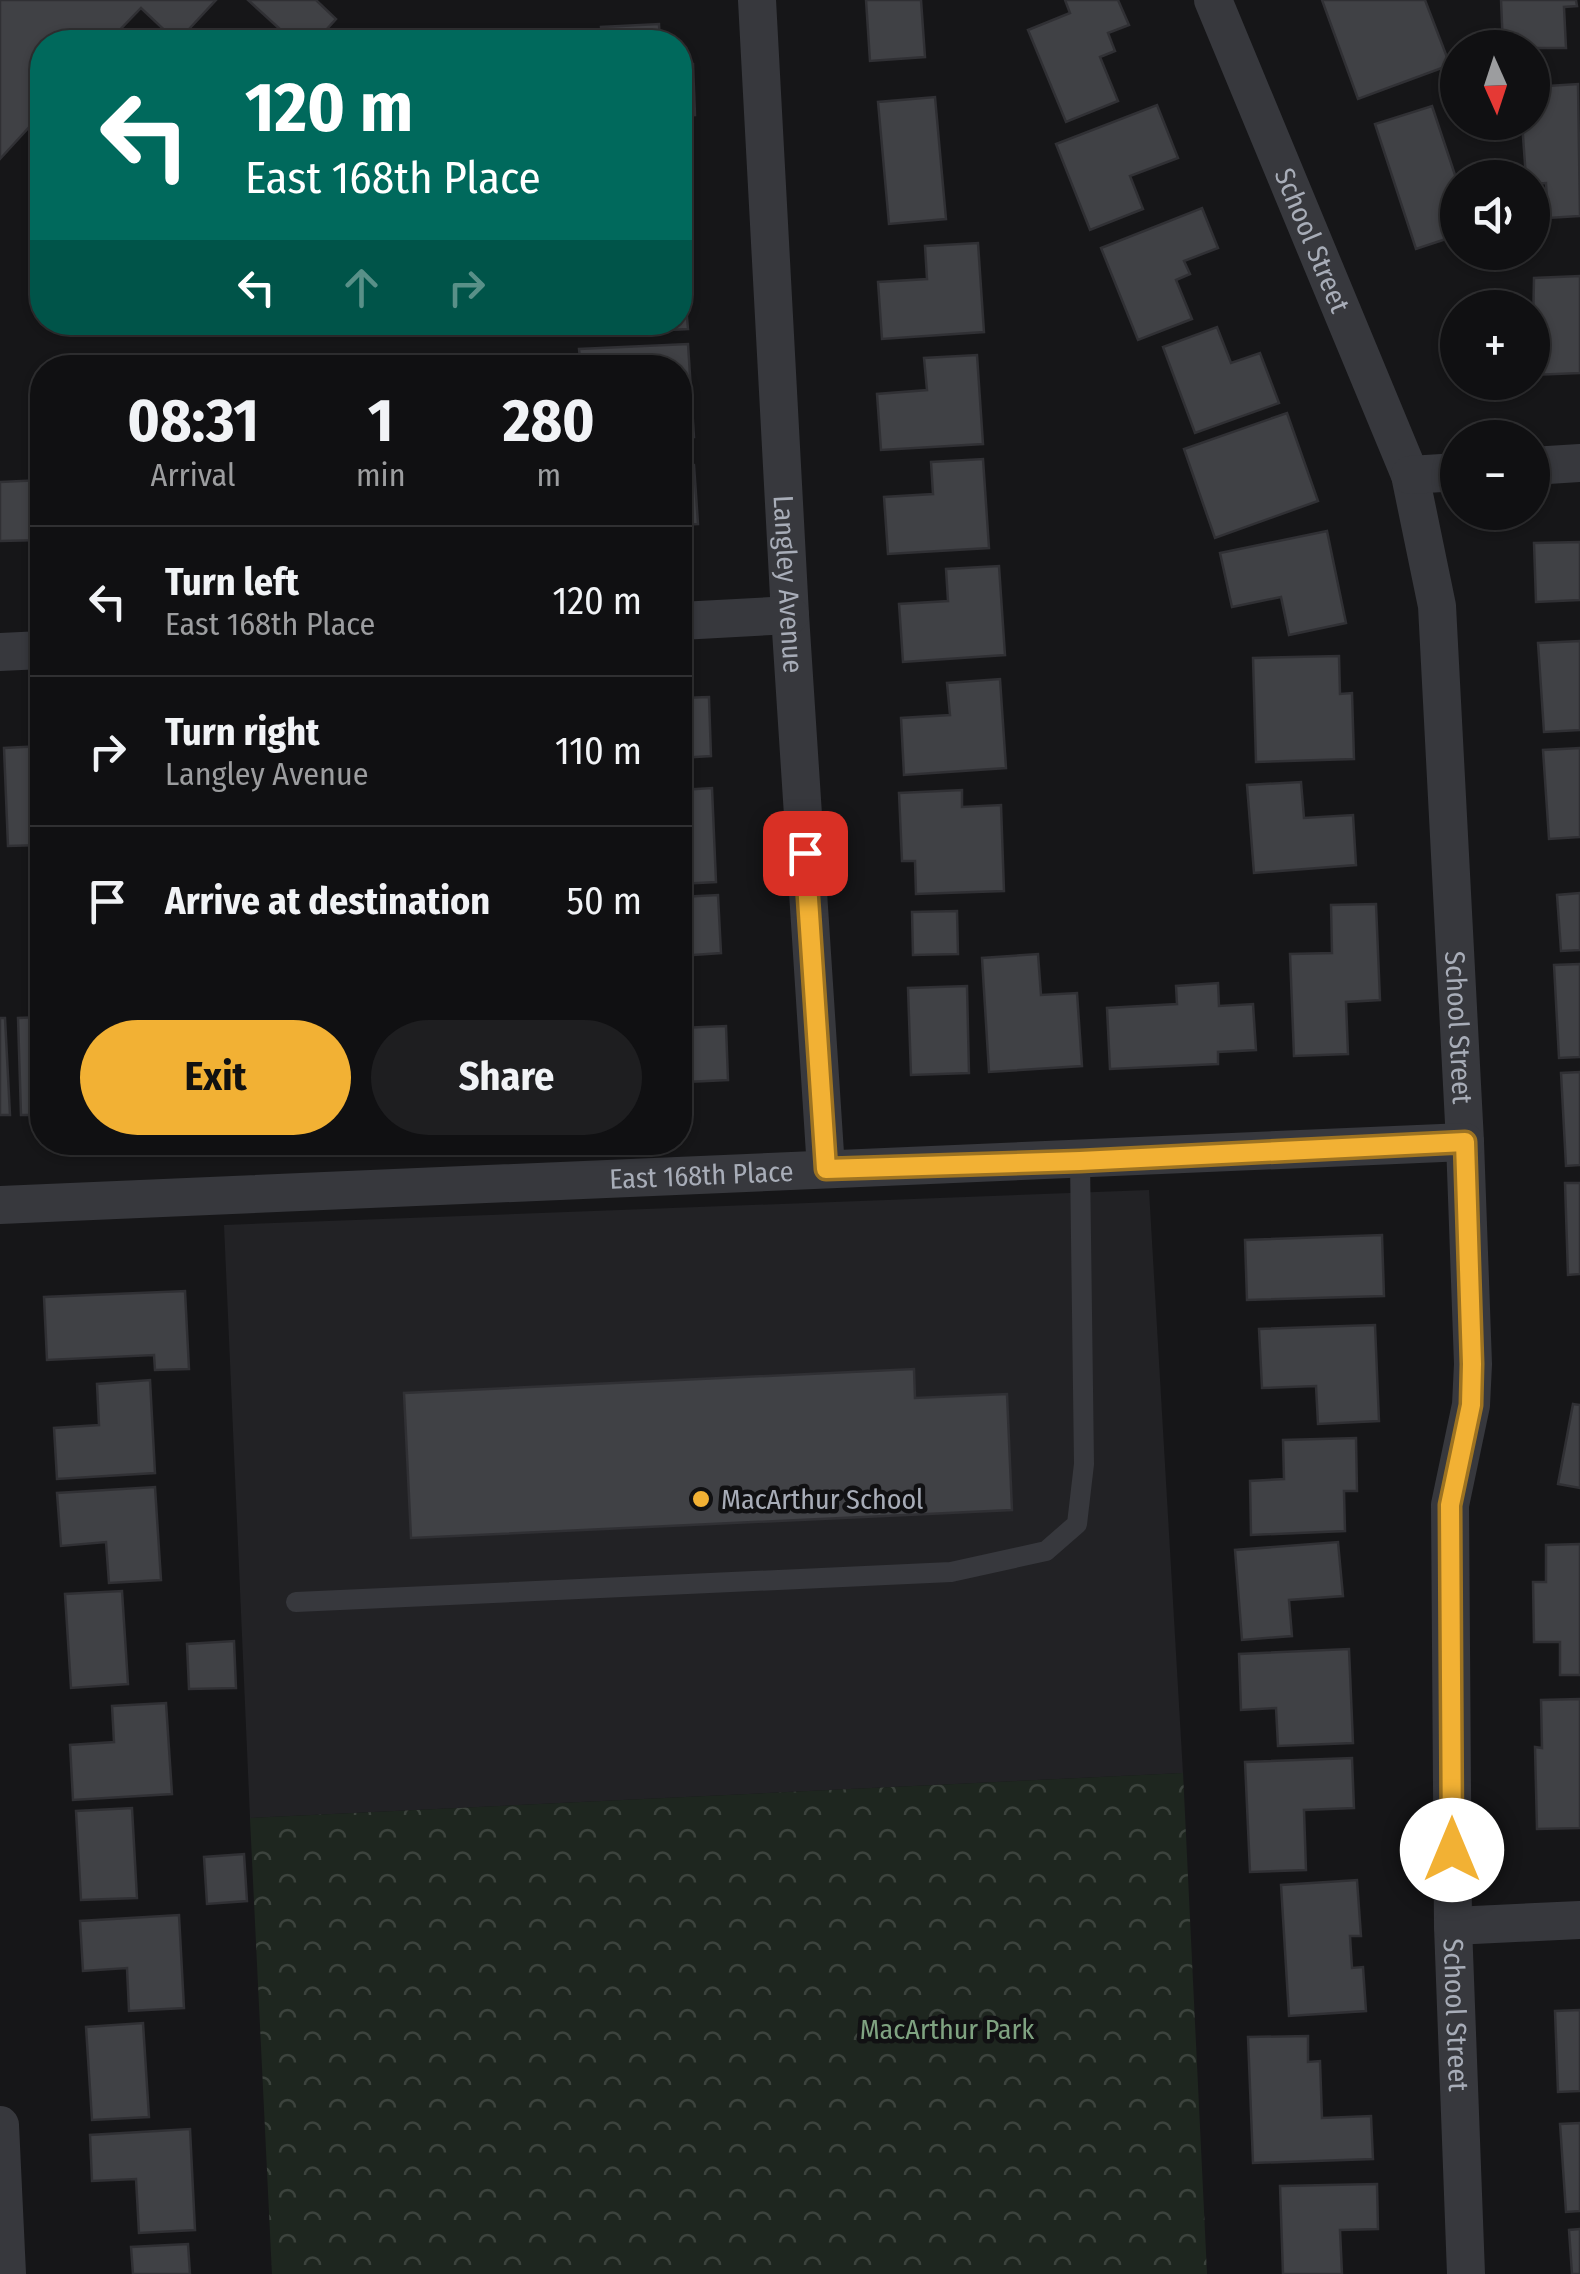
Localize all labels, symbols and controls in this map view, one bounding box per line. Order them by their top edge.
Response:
north arrow [1440,30,1550,140]
map controls [1440,30,1550,530]
text: 120 m [245,66,413,150]
icon: left [80,70,210,200]
text: East 168th Place [245,151,541,205]
button: sound [1440,160,1550,270]
street label: School Street [1268,163,1357,318]
icon: left [229,260,284,315]
icon: ahead [334,260,389,315]
icon: right [439,260,494,315]
button: + [1440,290,1550,400]
text: 08:31 [127,385,259,457]
text: 1 [368,385,393,457]
text: 280 [503,385,595,457]
button: − [1440,420,1550,530]
text: Arrival [151,456,235,494]
text: min [356,456,406,494]
text: m [536,456,561,494]
street label: Langley Avenue [767,494,810,674]
text: Turn left [165,559,299,605]
icon: left [80,574,135,629]
text: 120 m [552,578,642,624]
text: East 168th Place [165,605,375,643]
text: Turn right [165,709,319,755]
icon: right [80,724,135,779]
text: 110 m [555,728,642,774]
text: Langley Avenue [165,755,368,793]
pin [763,811,848,896]
icon: arrive [778,826,833,881]
icon: arrive [80,874,135,929]
text: Arrive at destination [165,878,490,924]
text: 50 m [567,878,642,924]
street label: School Street [1439,950,1480,1106]
button: Exit [80,1020,351,1135]
button: Share [371,1020,642,1135]
street label: East 168th Place [609,1154,794,1195]
place label: MacArthur School [721,1483,924,1516]
marker: MacArthur School [690,1488,712,1510]
position arrow [1400,1798,1504,1902]
street label: School Street [1437,1938,1476,2093]
park label: MacArthur Park [860,2013,1035,2046]

